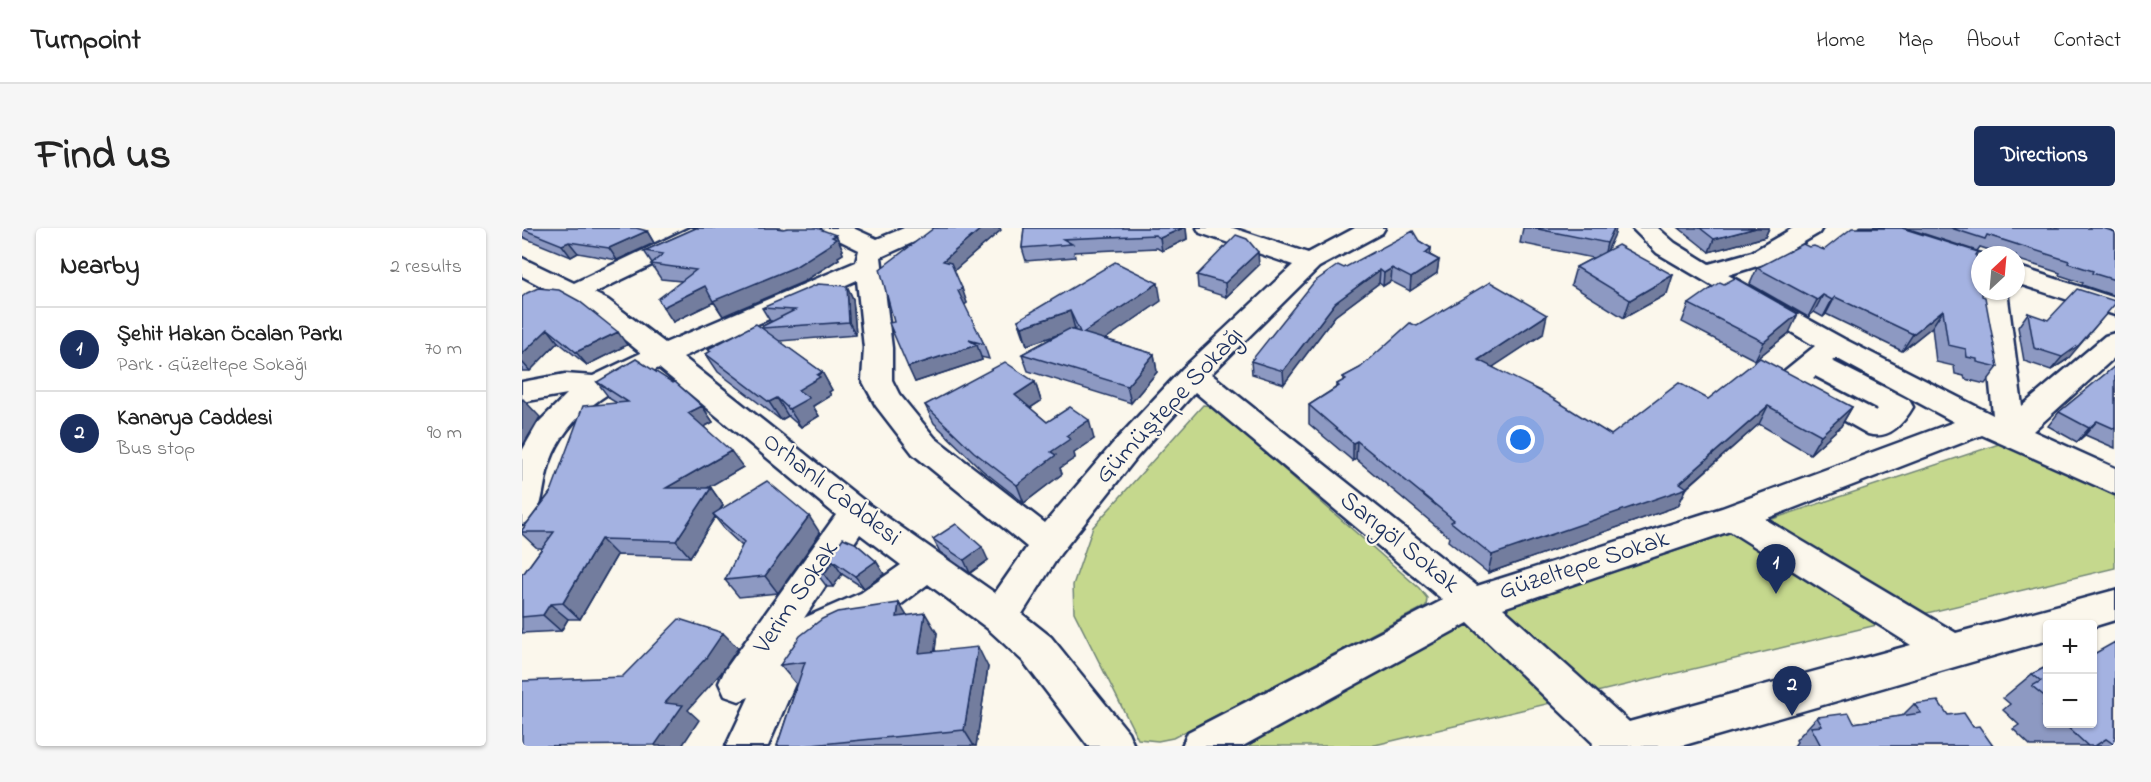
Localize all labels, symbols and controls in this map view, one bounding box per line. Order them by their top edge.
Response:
text: Turnpoint [30,21,141,62]
text: Home [1816,26,1865,56]
text: Map [1898,26,1933,56]
text: About [1966,26,2020,56]
text: Contact [2053,26,2121,56]
text: Find us [36,126,171,187]
button: Directions [1974,126,2115,186]
north arrow [1971,246,2025,300]
text: Nearby [60,248,139,286]
text: 2 results [390,253,462,282]
text: Şehit Hakan Öcalan Parkı [117,319,343,351]
street label: Gümüştepe Sokağı [1087,319,1253,493]
text: 1 [76,335,83,364]
text: 70 m [425,335,462,364]
text: Park · Güzeltepe Sokağı [117,351,307,380]
text: Kanarya Caddesi [117,403,272,435]
text: 2 [75,419,84,448]
text: 90 m [427,419,462,448]
street label: Orhanlı Caddesi [754,424,908,556]
your location [1506,425,1535,454]
text: Bus stop [117,435,195,464]
street label: Sarıgöl Sokak [1331,483,1468,604]
street label: Güzeltepe Sokak [1494,520,1675,611]
street label: Verim Sokak [744,533,849,663]
pin: 1 [1756,544,1796,594]
map controls [2043,620,2097,728]
button: + [2043,620,2097,674]
pin: 2 [1772,666,1812,716]
button: − [2043,674,2097,728]

